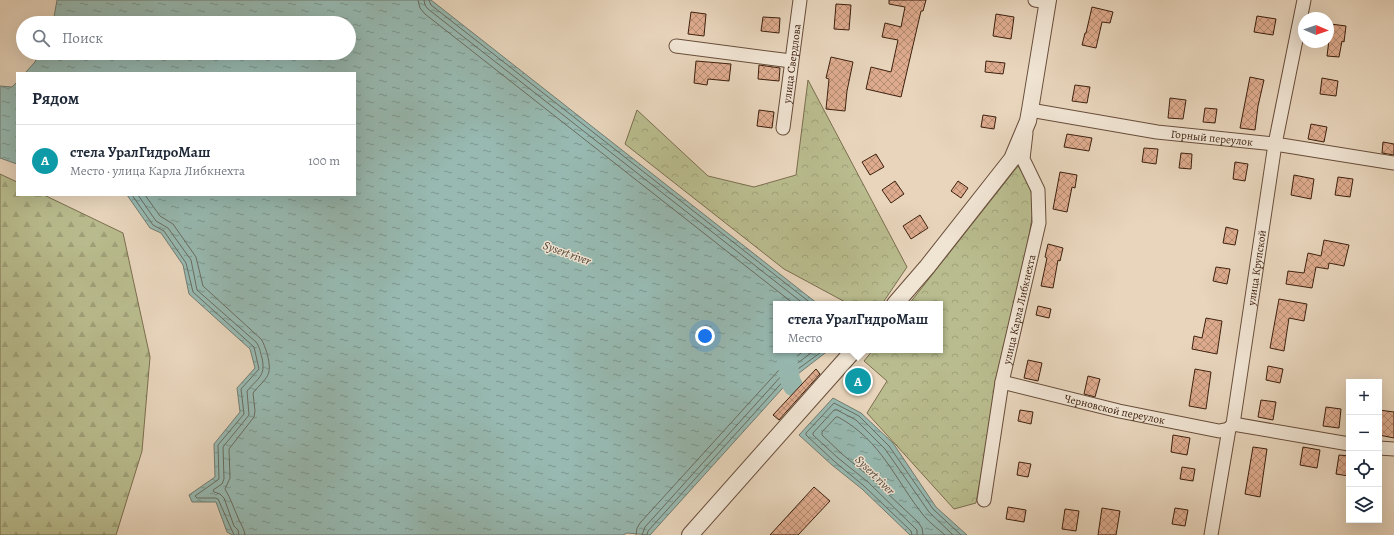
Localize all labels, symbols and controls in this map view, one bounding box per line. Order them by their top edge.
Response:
north arrow [1298,12,1334,48]
search box [16,16,356,60]
street label: улица Свердлова [779,22,804,105]
icon: search [30,27,52,49]
text: Поиск [62,28,103,48]
text: Рядом [32,87,79,110]
street label: Горный переулок [1170,126,1254,149]
text: стела УралГидроМаш [70,142,210,162]
text: A [41,152,49,169]
text: 100 m [308,152,340,169]
text: Место · улица Карла Либкнехта [70,162,245,179]
street label: улица Крупской [1243,229,1270,307]
water label: Sysert river [541,237,594,269]
street label: улица Карла Либкнехта [999,252,1039,367]
popup [773,301,943,353]
text: стела УралГидроМаш [788,309,928,329]
your location [695,326,715,346]
text: Место [788,329,822,346]
pin: A [845,366,871,396]
map controls [1346,379,1382,523]
button: + [1346,379,1382,415]
street label: Черновской переулок [1063,390,1167,428]
button: − [1346,415,1382,451]
button: locate [1346,451,1382,487]
water label: Sysert river [852,452,899,499]
button: layers [1346,487,1382,523]

